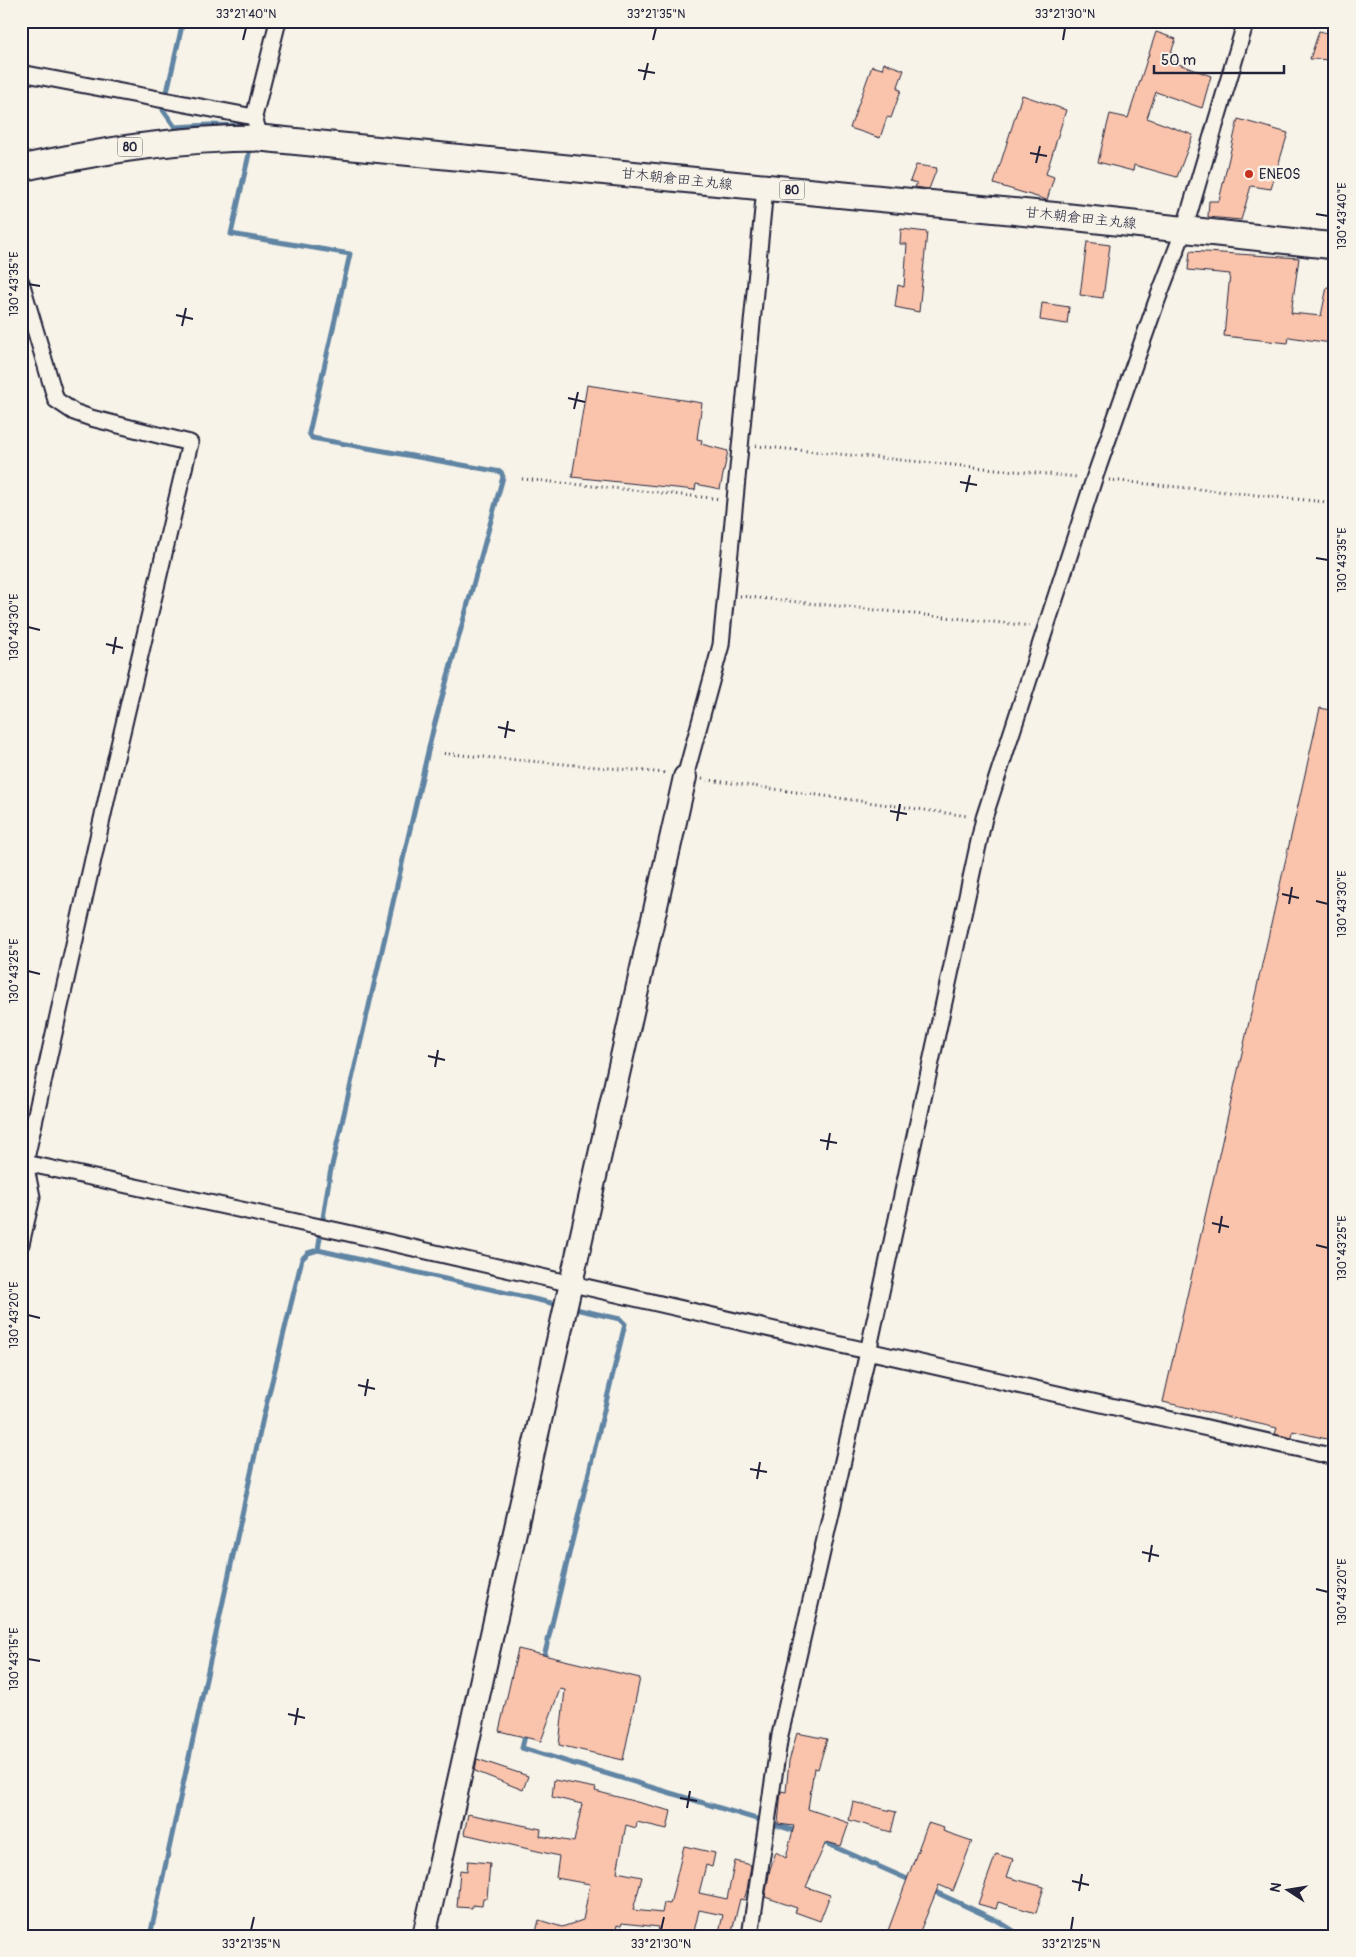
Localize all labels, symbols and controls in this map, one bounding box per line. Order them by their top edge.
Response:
text: 33°21'40"N [216,7,276,22]
text: 33°21'35"N [627,7,685,22]
text: 33°21'30"N [1035,7,1095,22]
scale bar [1154,42,1284,74]
text: 50 m [1161,51,1196,70]
road number: 80 [118,138,142,156]
street label: 甘木朝倉田主丸線 [620,165,734,193]
place label: ENEOS [1259,166,1300,183]
marker: ENEOS [1243,168,1255,180]
road number: 80 [780,180,804,200]
text: 130°43'40"E [1335,182,1350,250]
street label: 甘木朝倉田主丸線 [1024,204,1138,232]
text: 130°43'35"E [7,251,22,317]
text: 130°43'35"E [1335,527,1350,593]
text: 130°43'30"E [7,594,22,660]
text: 130°43'30"E [1335,871,1350,937]
text: 130°43'25"E [7,938,22,1004]
text: 130°43'25"E [1335,1215,1350,1281]
text: 130°43'20"E [7,1282,22,1348]
text: 130°43'20"E [1335,1559,1350,1625]
text: 130°43'15"E [7,1627,22,1691]
north arrow [1264,1864,1314,1914]
text: N [1266,1881,1285,1894]
text: 33°21'35"N [222,1937,280,1952]
text: 33°21'30"N [631,1937,691,1952]
text: 33°21'25"N [1042,1937,1100,1952]

